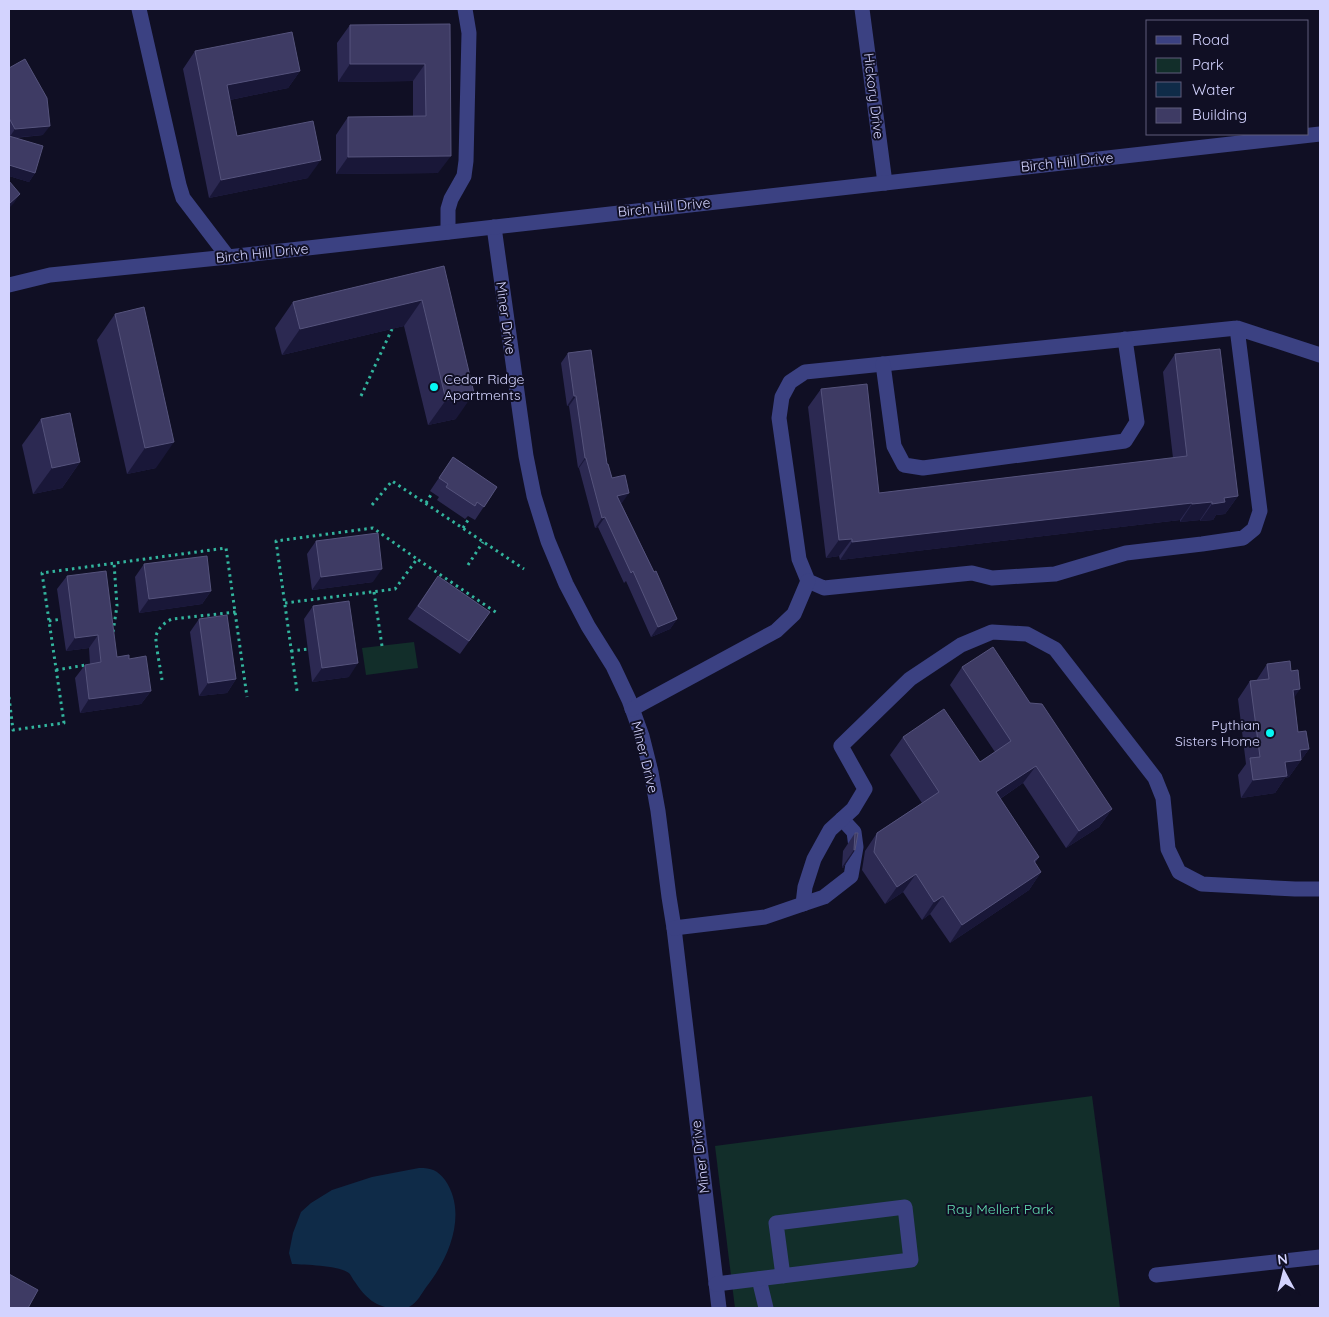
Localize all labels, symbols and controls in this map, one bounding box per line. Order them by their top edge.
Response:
legend [1146,20,1309,135]
text: Road [1192,30,1229,49]
street label: Hickory Drive [860,52,888,140]
text: Park [1192,55,1224,74]
text: Water [1192,80,1235,99]
text: Building [1192,105,1247,124]
street label: Birch Hill Drive [1020,148,1114,176]
street label: Birch Hill Drive [617,193,711,221]
street label: Birch Hill Drive [215,239,309,267]
street label: Miner Drive [492,280,520,356]
place label: Cedar Ridge Apartments [444,370,525,404]
marker: Cedar Ridge Apartments [428,381,440,393]
place label: Pythian Sisters Home [1175,716,1260,750]
street label: Miner Drive [627,719,663,795]
marker: Pythian Sisters Home [1264,727,1276,739]
street label: Miner Drive [687,1119,713,1195]
park label: Ray Mellert Park [947,1200,1054,1218]
north arrow [1259,1247,1309,1297]
text: N [1276,1250,1289,1269]

